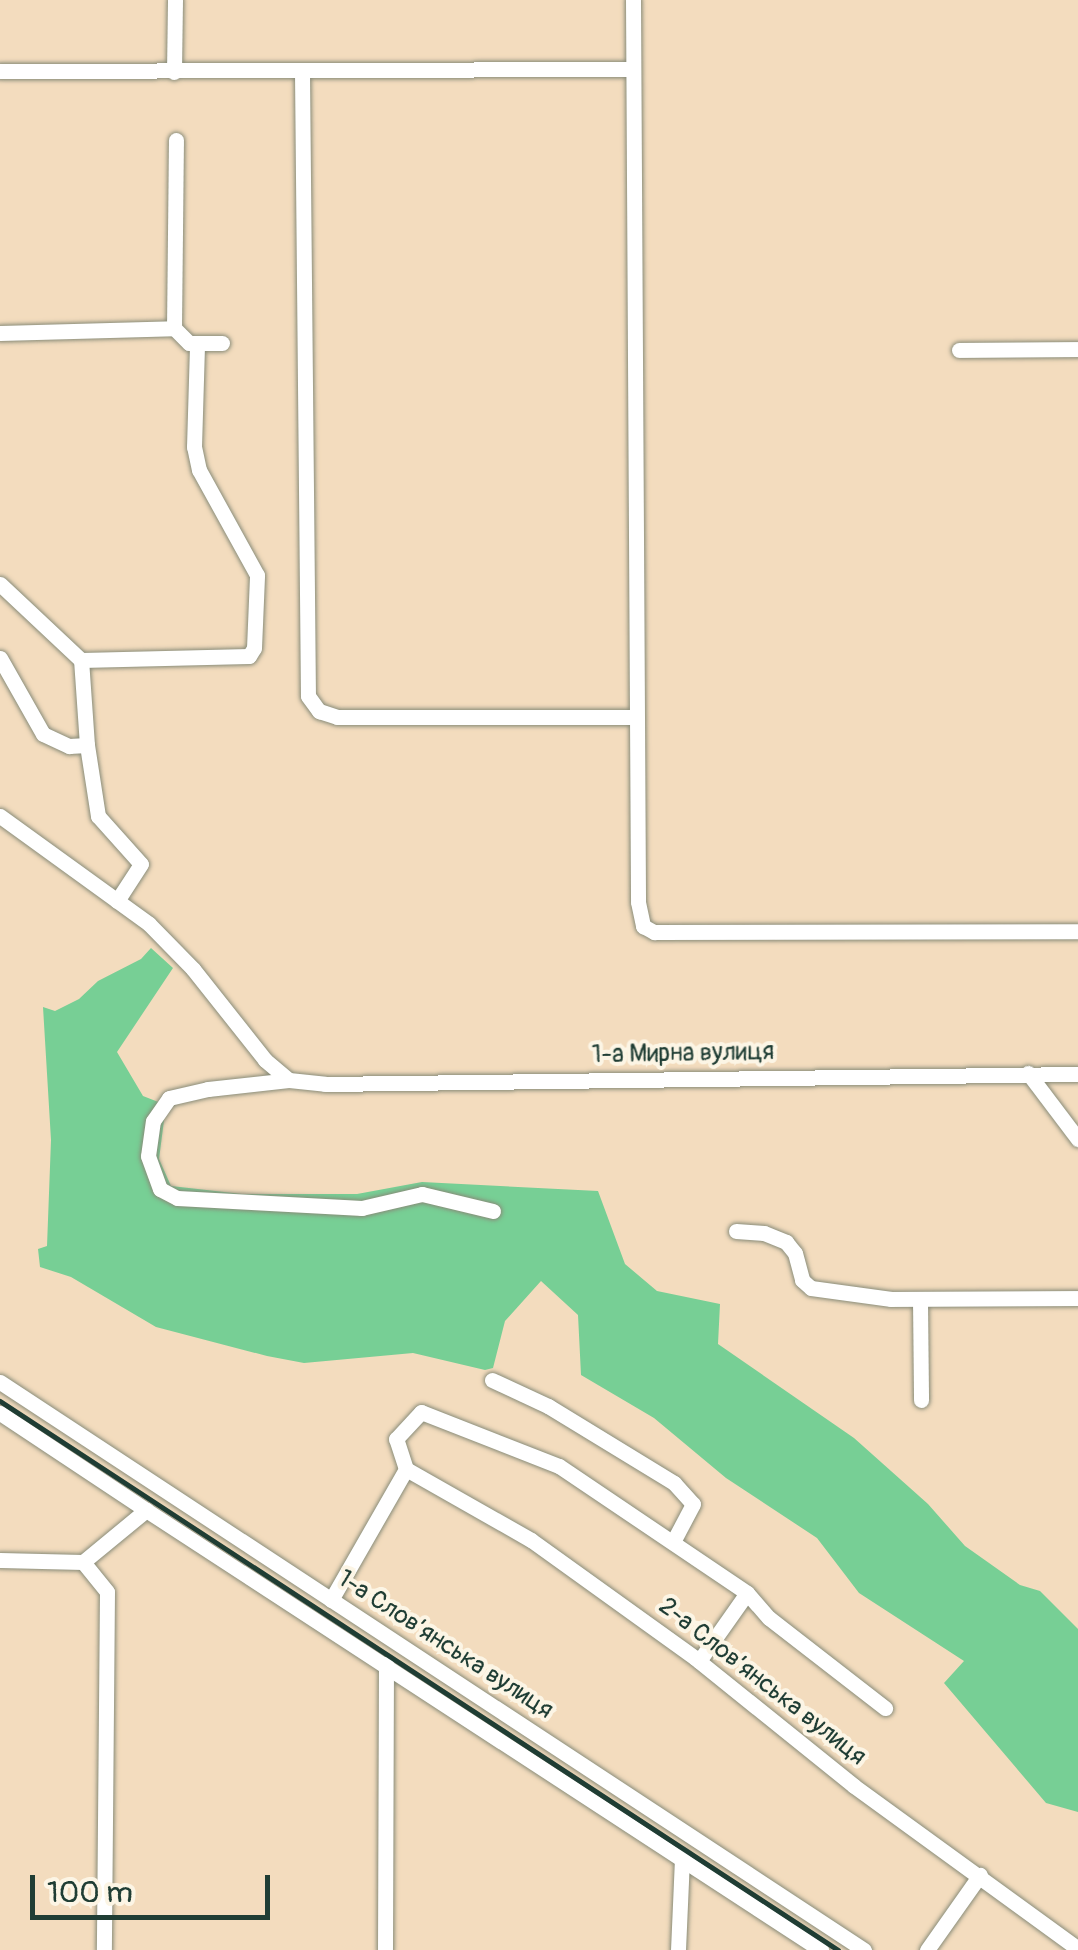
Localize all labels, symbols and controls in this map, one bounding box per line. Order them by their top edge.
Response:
street label: 1-а Мирна вулиця [591,1037,775,1071]
street label: 1-а Слов’янська вулиця [332,1564,558,1726]
street label: 2-а Слов’янська вулиця [652,1592,872,1772]
scale bar [35,1855,275,1917]
text: 100 m [47,1874,133,1911]

